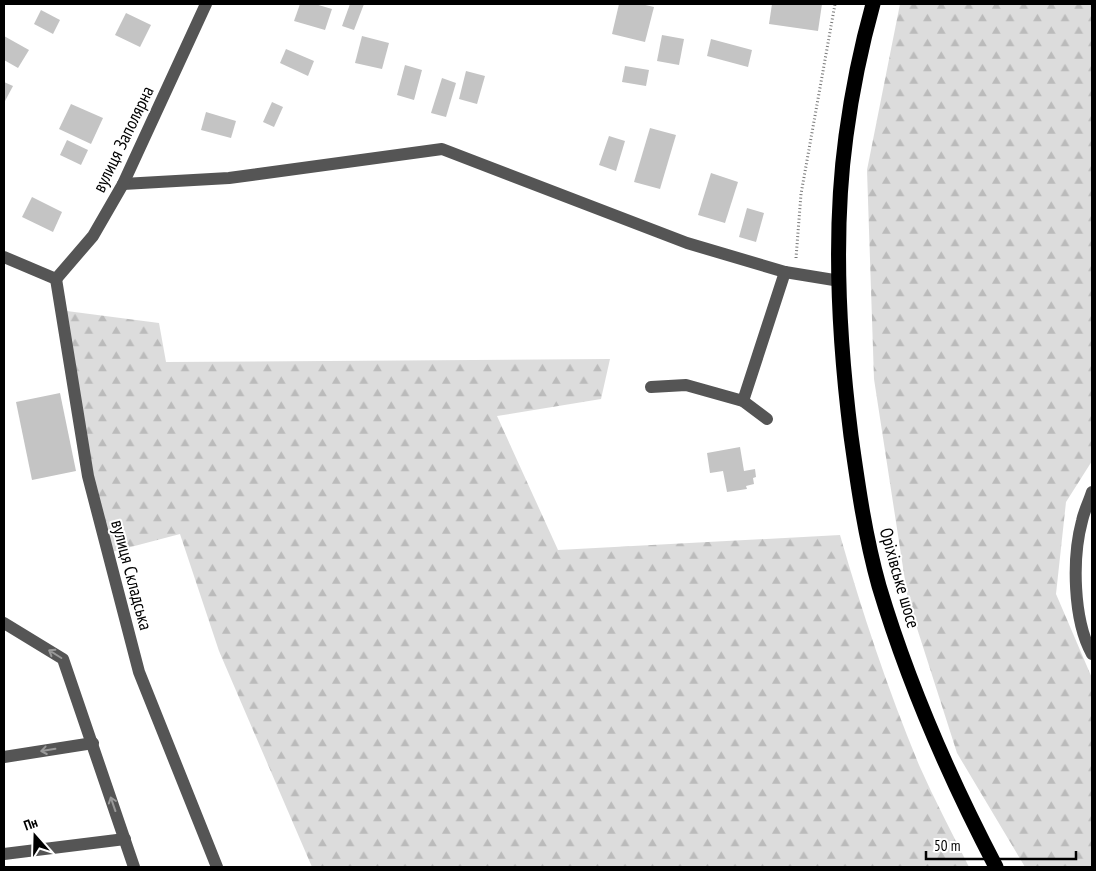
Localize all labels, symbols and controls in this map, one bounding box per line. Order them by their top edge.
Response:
street label: вулиця Заполярна [87,82,159,196]
street label: вулиця Складська [106,517,158,633]
street label: Оріхівське шосе [875,525,925,631]
one-way arrow [49,649,63,659]
one-way arrow [40,745,56,755]
one-way arrow [108,797,117,813]
north arrow [10,811,60,861]
text: Пн [21,813,40,835]
scale bar [926,828,1076,860]
text: 50 m [934,836,960,855]

